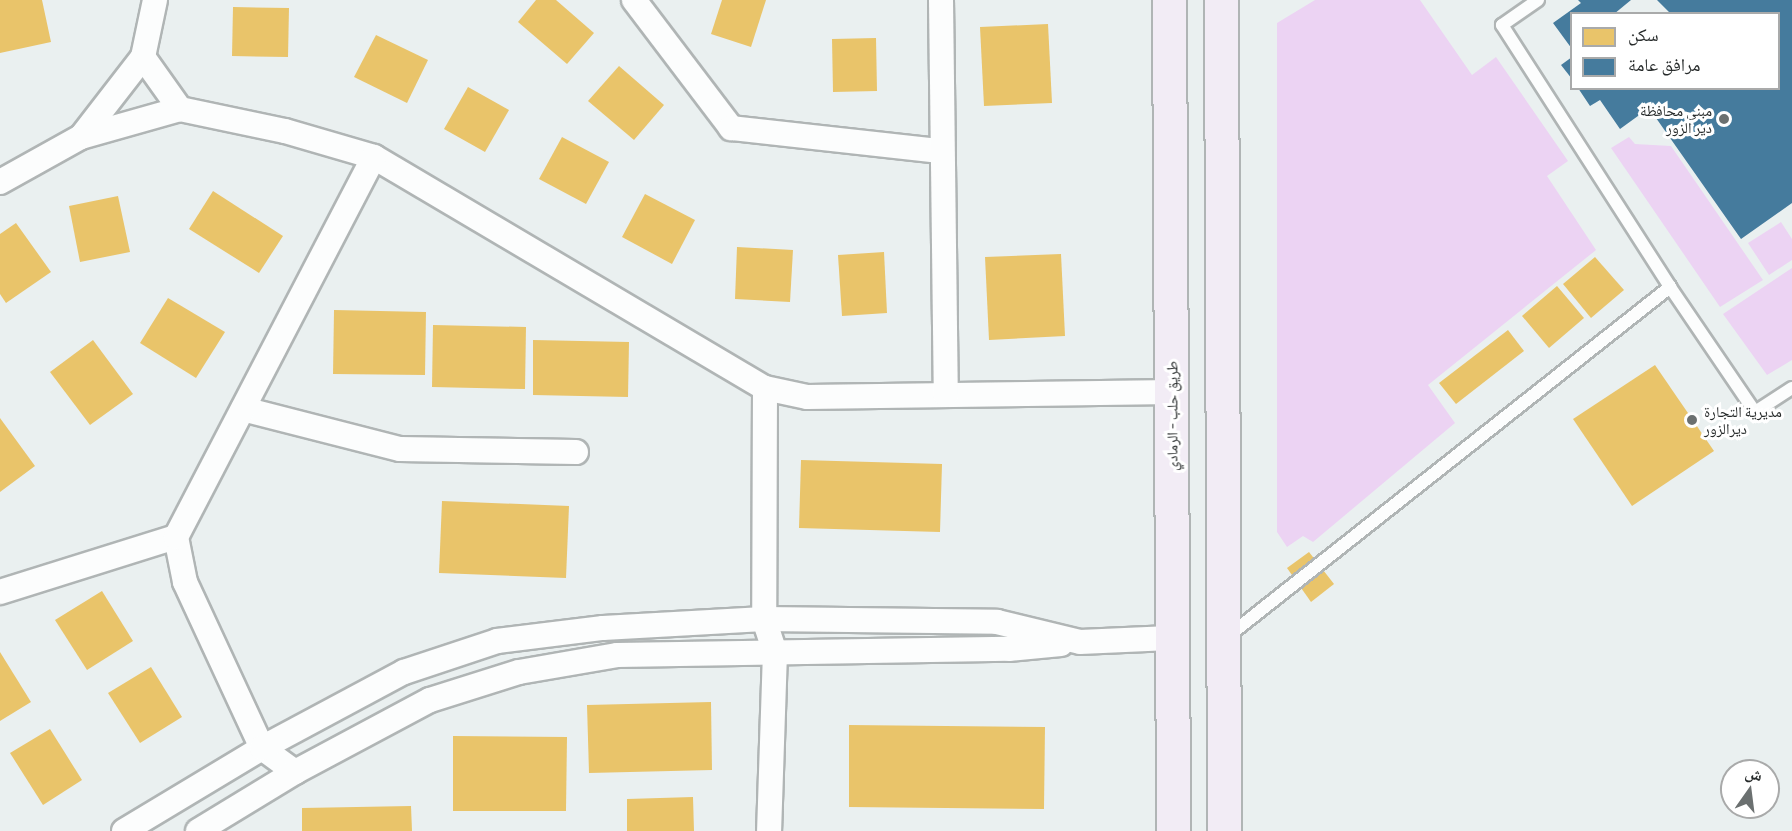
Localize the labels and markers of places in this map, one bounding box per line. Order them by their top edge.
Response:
place label: مبنى محافظة دير الزور [1640,101,1712,136]
marker: مبنى محافظة دير الزور [1717,112,1731,126]
place label: مديرية التجارة ديرالزور [1704,402,1782,437]
marker: مديرية التجارة ديرالزور [1685,413,1699,427]

